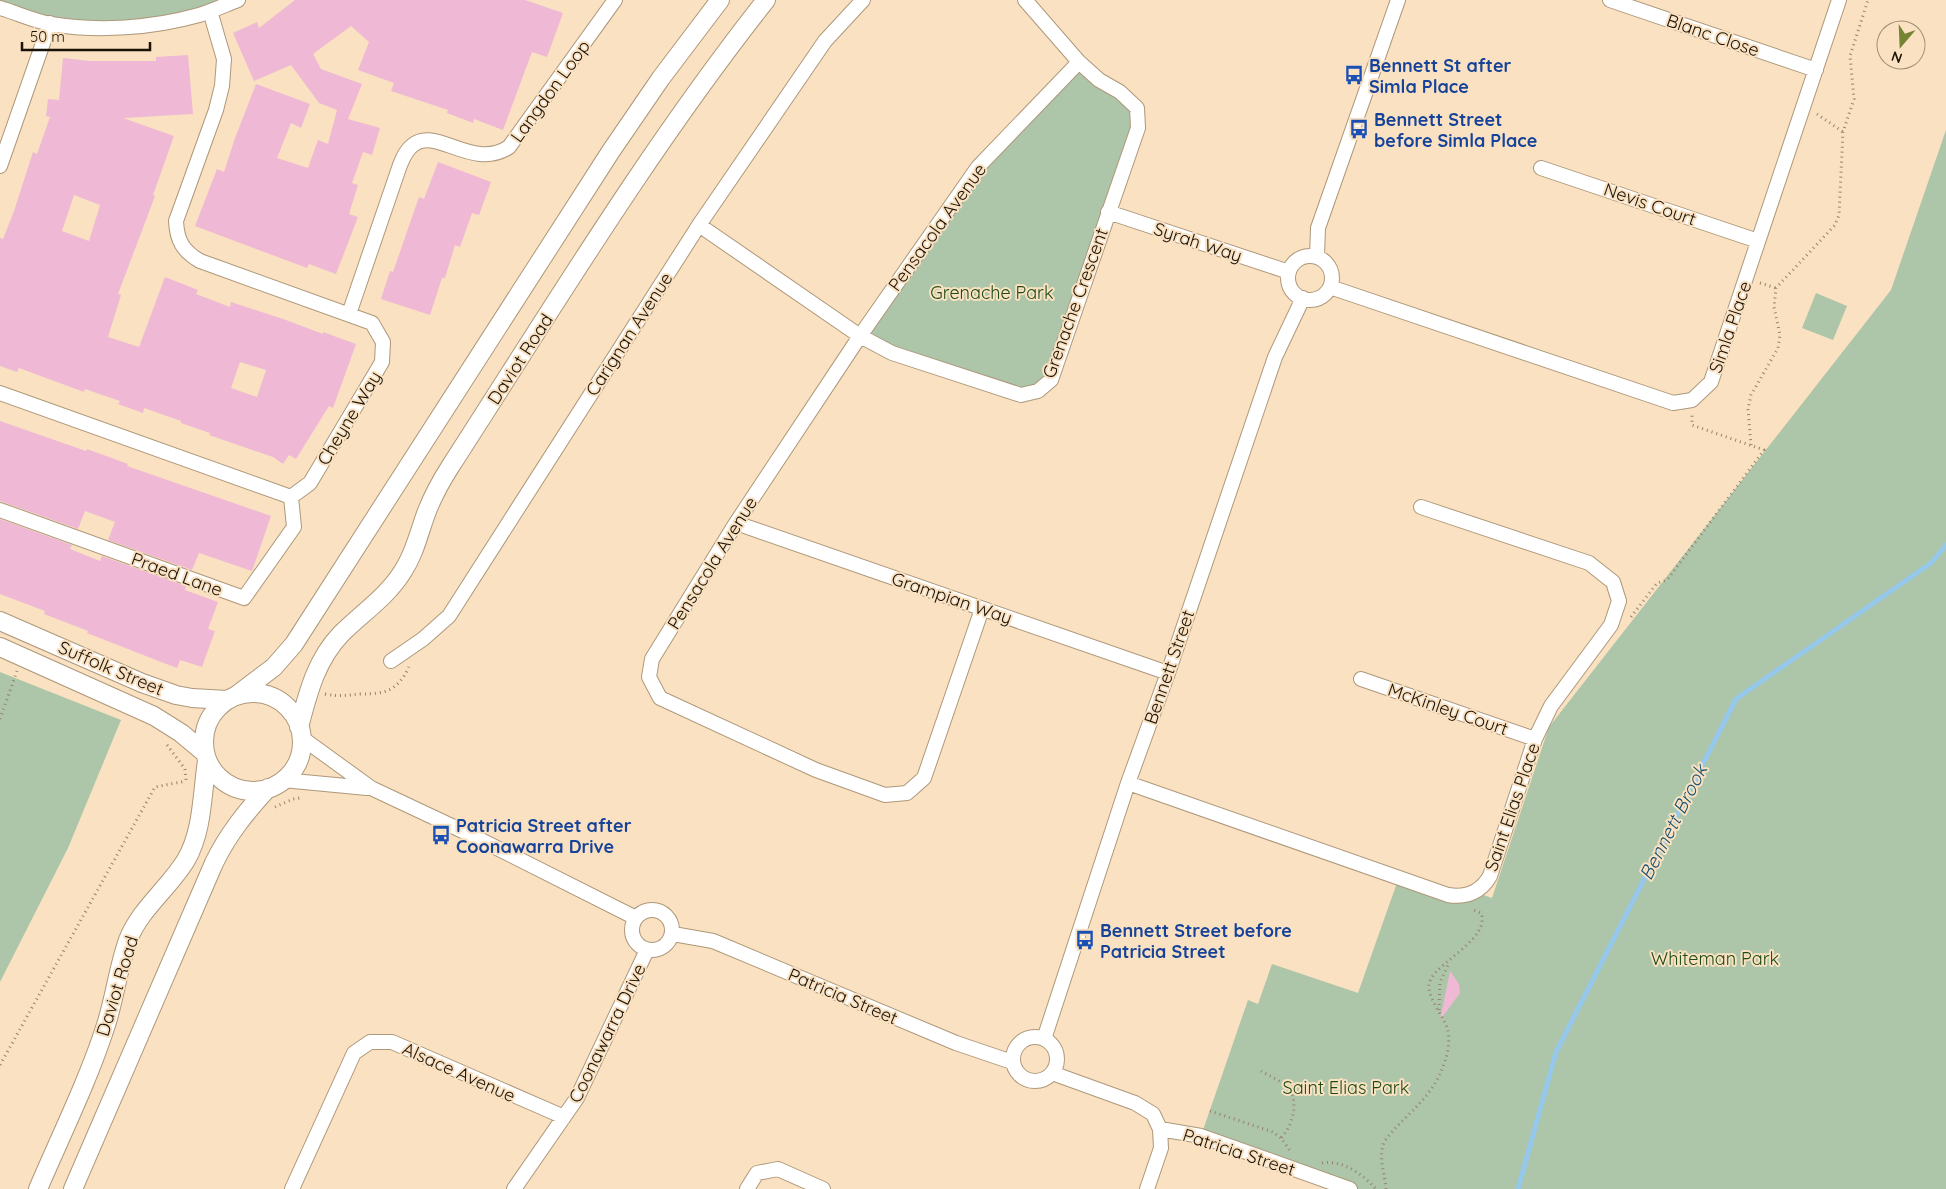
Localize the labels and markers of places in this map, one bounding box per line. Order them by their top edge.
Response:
place label: Bennett St after Simla Place [1369,54,1511,98]
bus stop icon: Bennett St after Simla Place [1343,64,1365,86]
place label: Bennett Street before Simla Place [1374,108,1537,152]
bus stop icon: Bennett Street before Simla Place [1348,118,1370,140]
place label: Patricia Street after Coonawarra Drive [456,814,632,858]
bus stop icon: Patricia Street after Coonawarra Drive [430,824,452,846]
place label: Bennett Street before Patricia Street [1100,919,1292,963]
bus stop icon: Bennett Street before Patricia Street [1074,929,1096,951]

